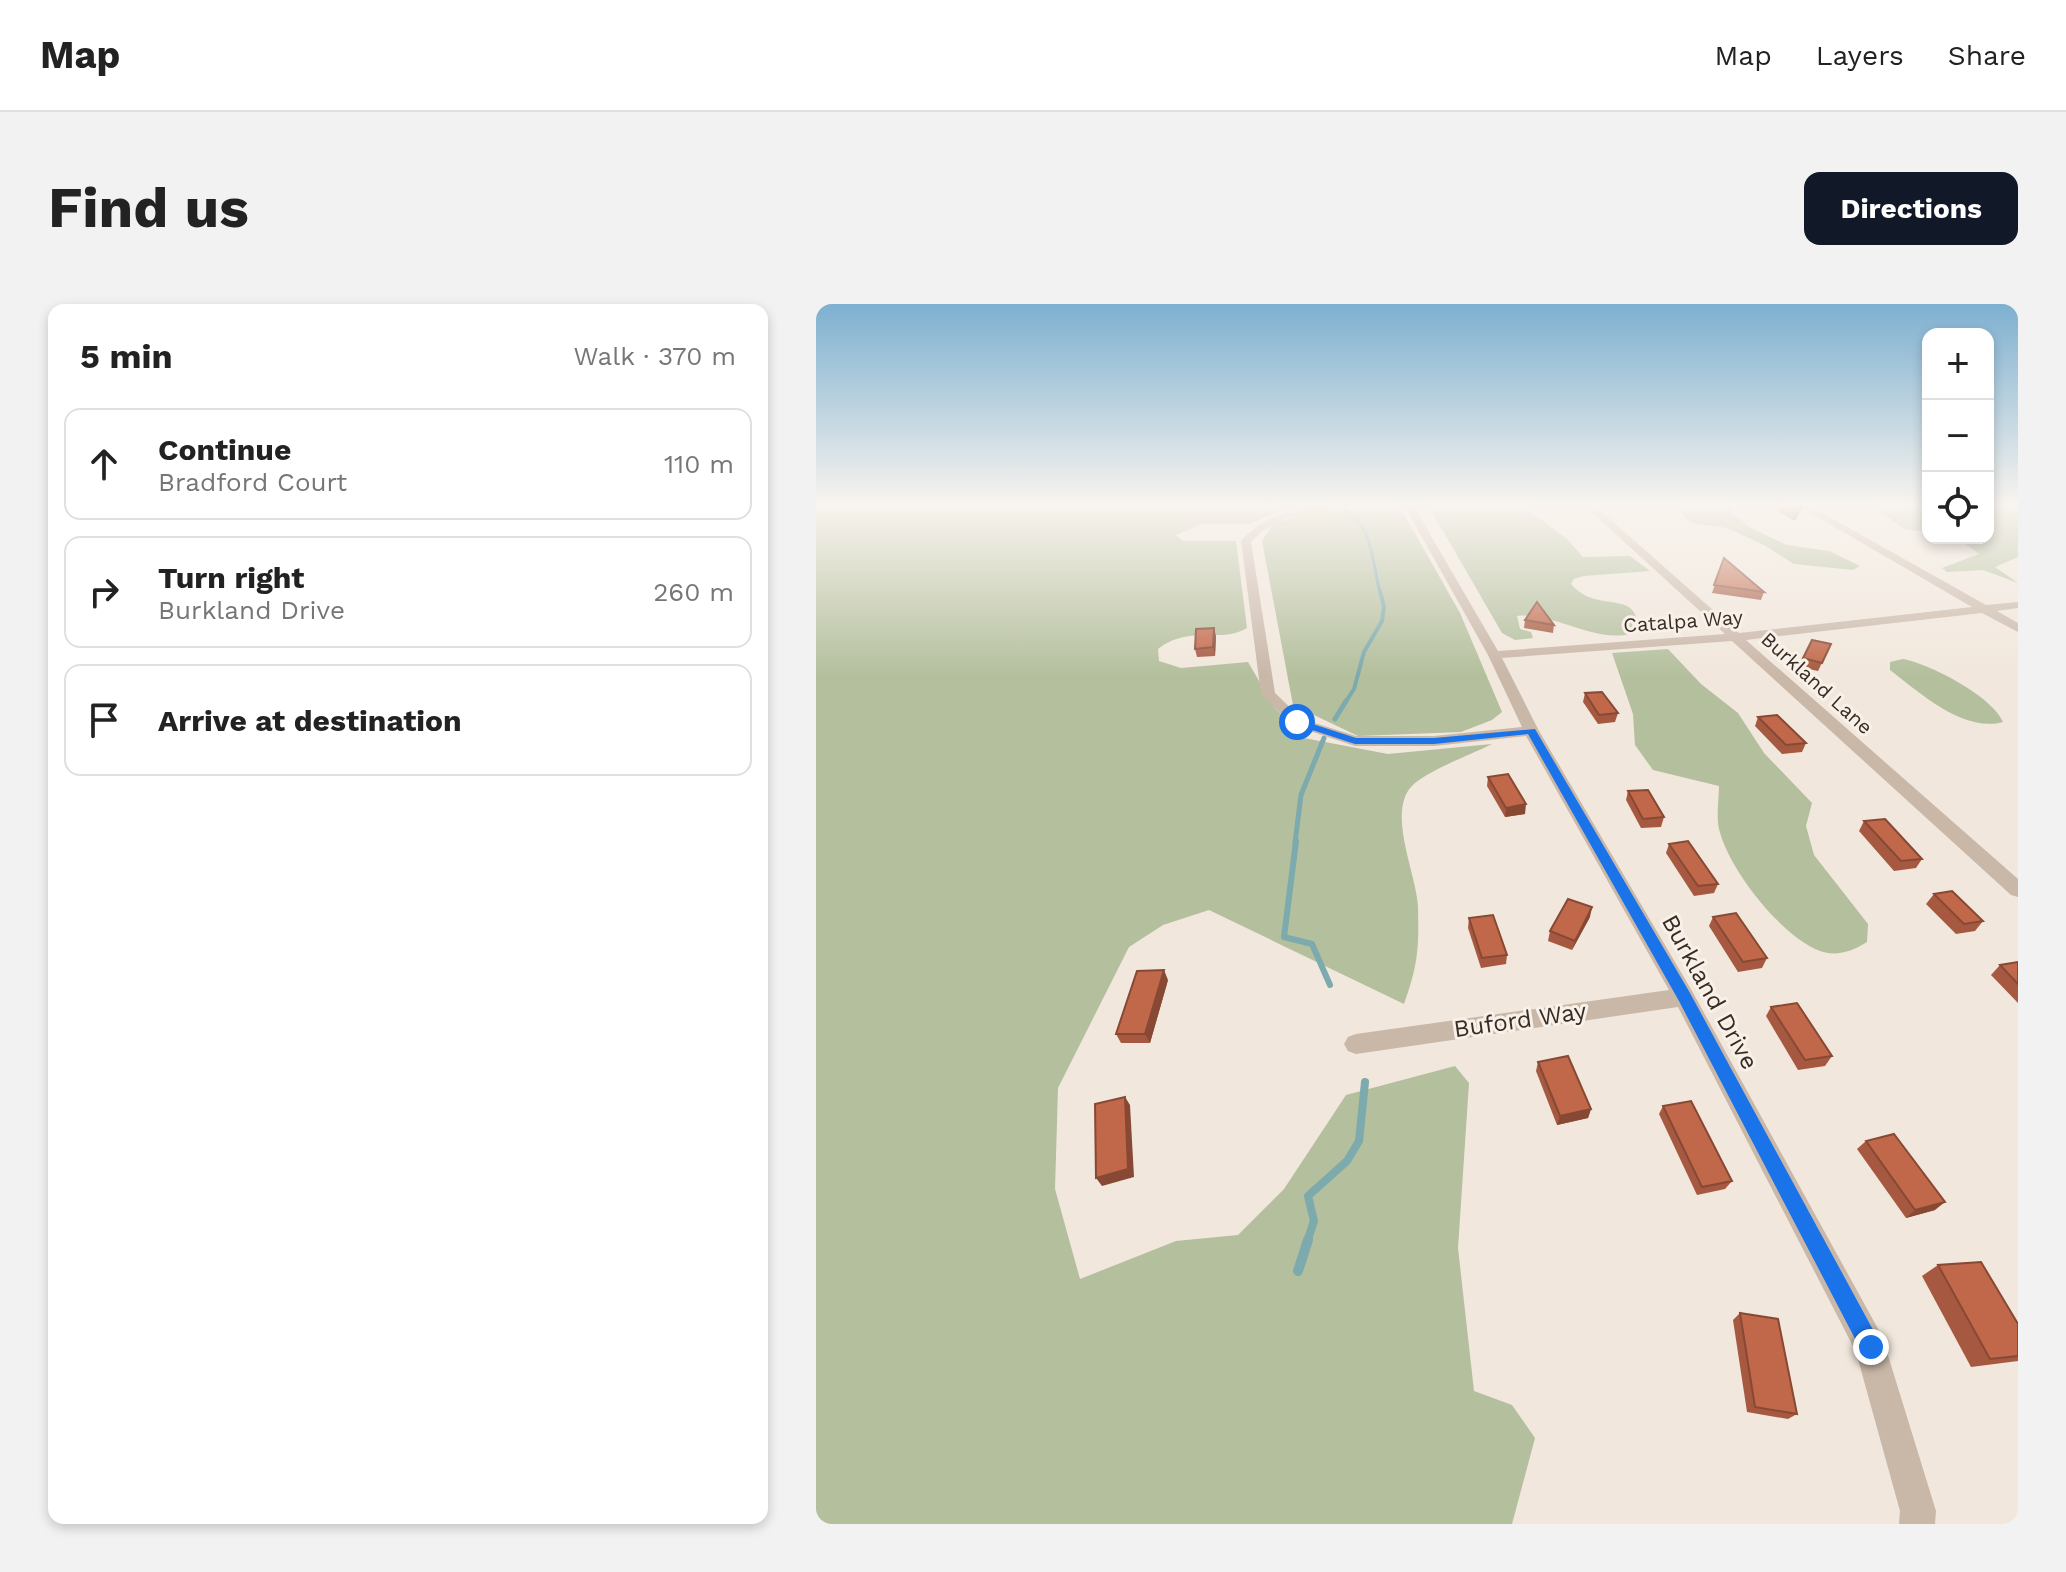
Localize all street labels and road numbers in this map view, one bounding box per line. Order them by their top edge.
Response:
street label: Catalpa Way [1622,605,1744,637]
street label: Burkland Lane [1756,627,1878,739]
street label: Burkland Drive [1656,910,1764,1074]
street label: Buford Way [1452,997,1589,1043]

